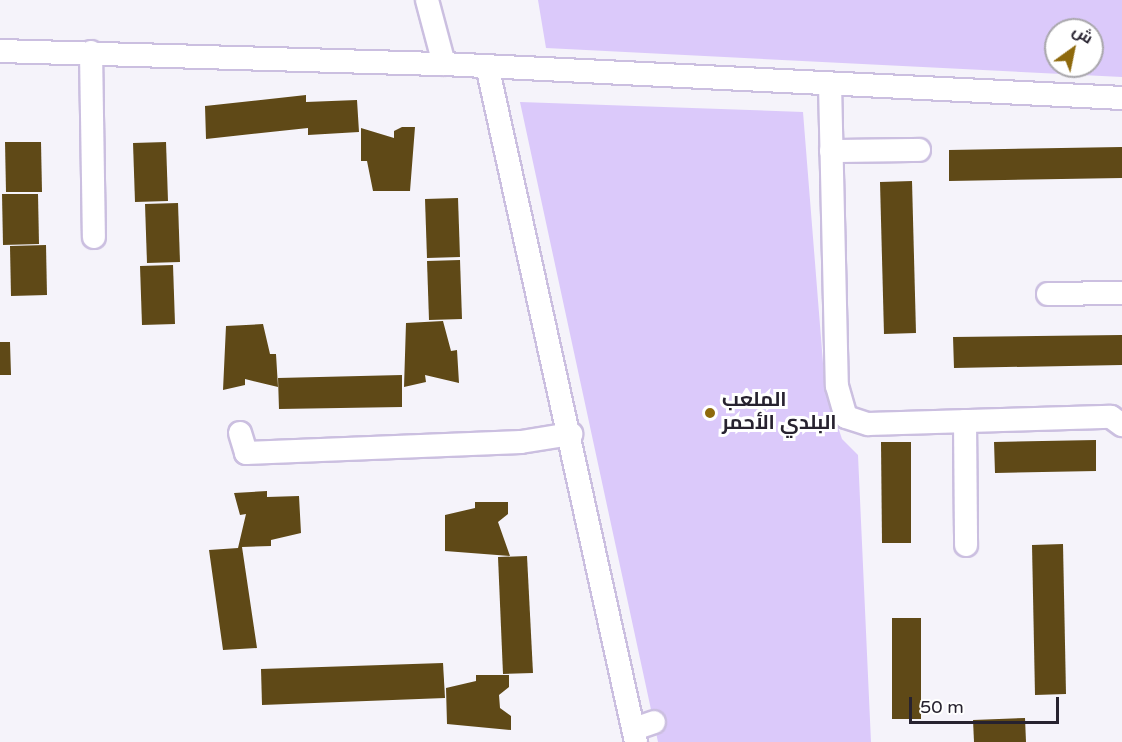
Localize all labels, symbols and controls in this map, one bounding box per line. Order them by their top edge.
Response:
north arrow [1044,18,1104,78]
text: ش [1069,21,1097,49]
place label: الملعب البلدي الأحمر [722,389,837,436]
marker: الملعب البلدي الأحمر [703,406,717,420]
scale bar [912,685,1062,723]
text: 50 m [920,696,964,718]

